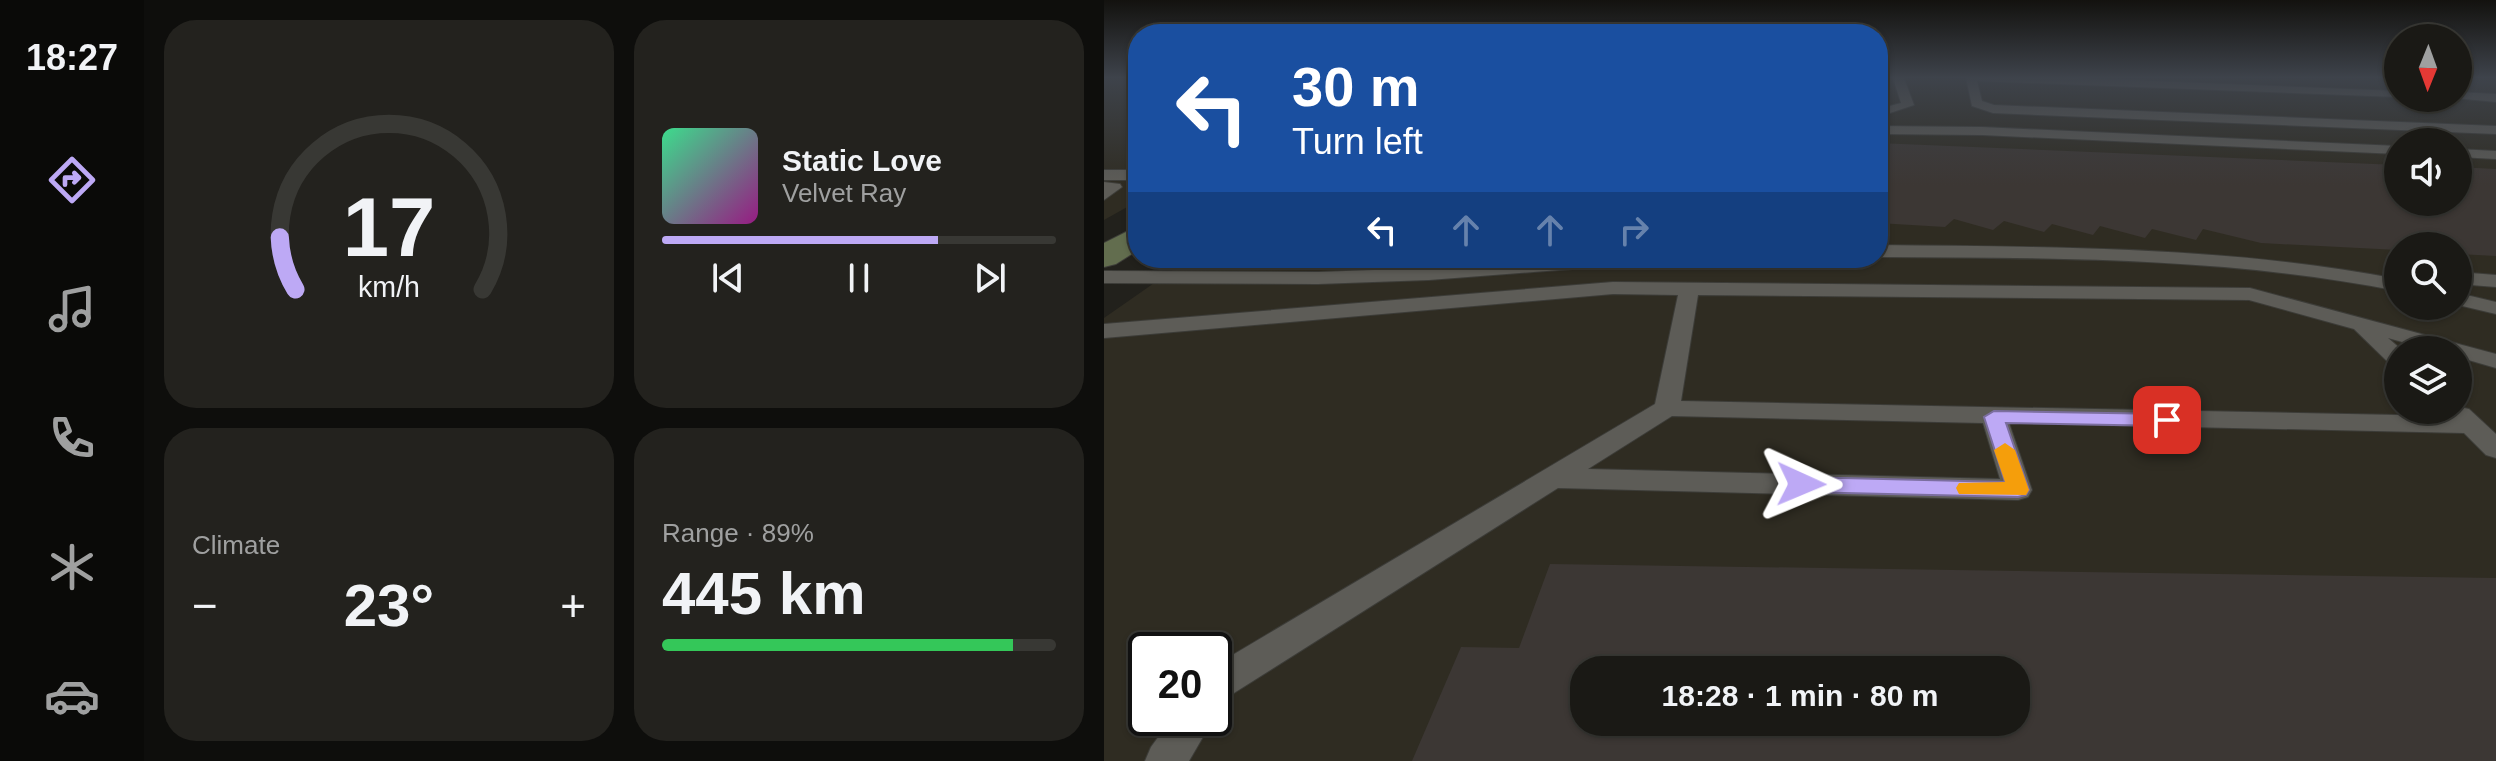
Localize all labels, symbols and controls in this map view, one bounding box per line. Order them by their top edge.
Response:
north arrow [2384,24,2472,112]
map controls [2384,24,2472,424]
text: 18:27 [26,37,118,78]
text: 30 m [1292,55,1420,118]
icon: left [1160,56,1264,160]
text: Turn left [1292,121,1423,162]
button: sound [2384,128,2472,216]
text: Static Love [782,144,942,177]
icon: directions [44,152,100,208]
text: Velvet Ray [782,178,906,208]
text: 17 [343,181,435,274]
icon: left [1360,208,1404,252]
icon: ahead [1444,208,1488,252]
icon: ahead [1528,208,1572,252]
icon: right [1612,208,1656,252]
button: search [2384,232,2472,320]
icon: previous [706,256,750,300]
icon: pause [837,256,881,300]
icon: next [968,256,1012,300]
text: km/h [358,271,420,303]
icon: music [44,281,100,337]
button: layers [2384,336,2472,424]
pin [2133,386,2201,454]
icon: arrive [2145,398,2189,442]
icon: phone [44,410,100,466]
position arrow [1759,442,1843,526]
text: Range · 89% [662,518,814,548]
text: Climate [192,530,280,560]
icon: climate [44,539,100,595]
text: 445 km [662,560,866,627]
text: 23° [344,572,434,639]
text: − [192,581,218,630]
text: + [560,581,586,630]
speed limit sign: 20 [1128,632,1232,736]
icon: car [44,668,100,724]
text: 18:28 · 1 min · 80 m [1662,679,1938,712]

